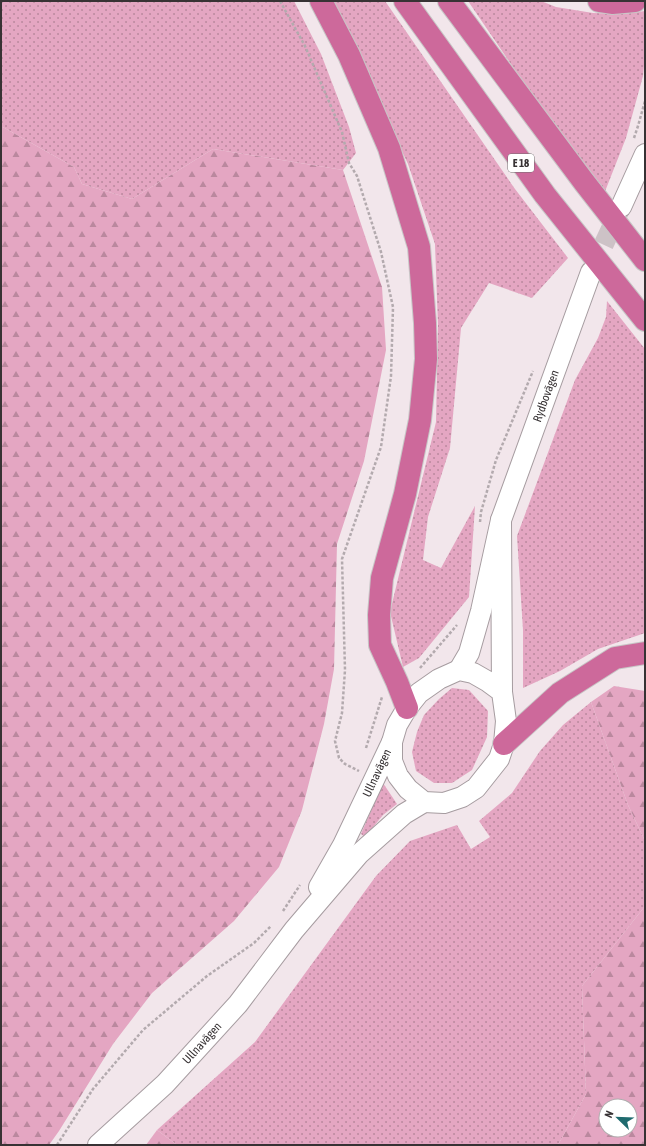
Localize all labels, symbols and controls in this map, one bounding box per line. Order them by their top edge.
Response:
road number: E 18 [508,154,534,172]
street label: Rydbovägen [530,368,562,424]
street label: Ullnavägen [360,747,394,799]
street label: Ullnavägen [180,1019,224,1067]
north arrow [598,1098,638,1138]
text: N [602,1109,616,1119]

